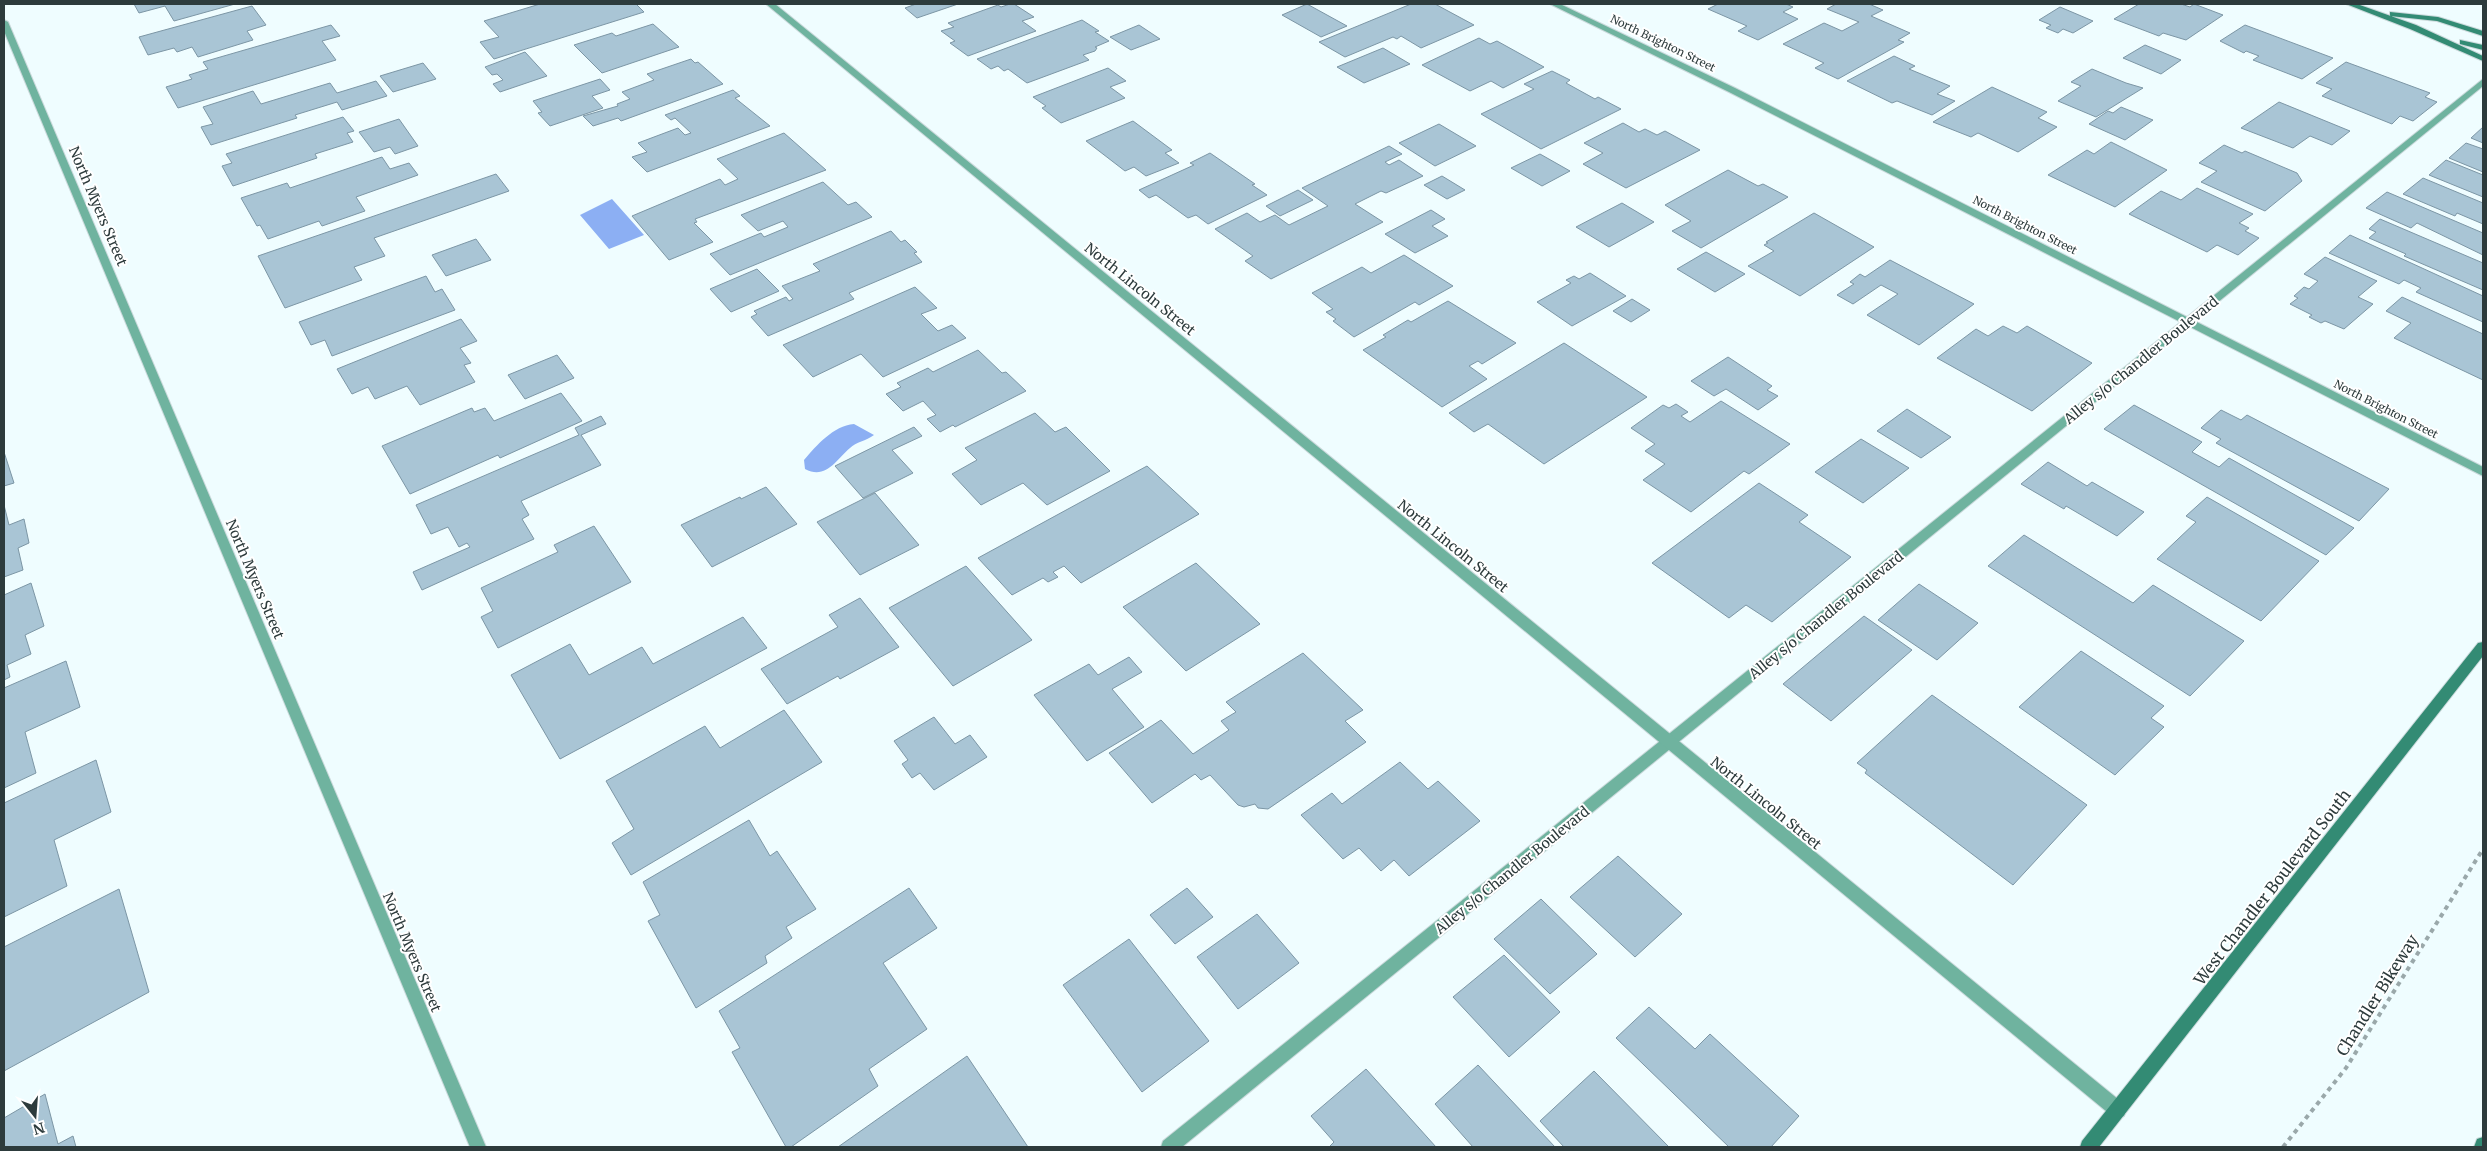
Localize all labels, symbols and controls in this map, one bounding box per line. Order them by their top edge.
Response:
street label: North Brighton Street [1608,11,1718,75]
street label: North Myers Street [65,144,132,269]
street label: North Brighton Street [1971,193,2080,258]
street label: North Lincoln Street [1081,239,1200,340]
street label: Alley s/o Chandler Boulevard [2059,292,2222,428]
street label: North Brighton Street [2332,377,2441,442]
street label: North Lincoln Street [1394,496,1513,597]
street label: North Myers Street [222,517,289,642]
street label: Alley s/o Chandler Boulevard [1744,547,1907,683]
street label: North Lincoln Street [1707,753,1826,854]
street label: West Chandler Boulevard South [2189,785,2355,990]
street label: Alley s/o Chandler Boulevard [1430,802,1593,938]
street label: North Myers Street [379,890,446,1015]
street label: Chandler Bikeway [2332,930,2423,1059]
north arrow [10,1091,60,1141]
text: N [31,1118,47,1139]

